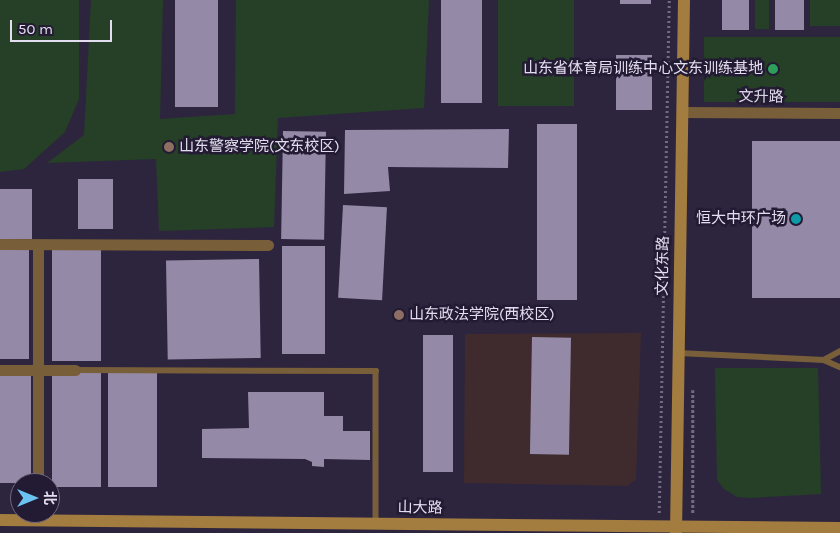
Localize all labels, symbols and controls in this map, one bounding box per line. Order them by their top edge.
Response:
scale bar [12,10,115,42]
text: 50 m [18,20,53,38]
place label: 山东省体育局训练中心文东训练基地 [523,60,763,78]
marker: 山东省体育局训练中心文东训练基地 [767,63,779,75]
street label: 文升路 [738,88,784,106]
place label: 山东警察学院(文东校区) [179,138,340,156]
marker: 山东警察学院(文东校区) [163,141,175,153]
place label: 恒大中环广场 [696,210,786,228]
marker: 恒大中环广场 [790,213,802,225]
street label: 文化东路 [653,236,673,296]
place label: 山东政法学院(西校区) [409,306,555,324]
marker: 山东政法学院(西校区) [393,309,405,321]
north arrow [10,473,60,523]
text: 北 [41,491,58,505]
street label: 山大路 [397,499,443,517]

